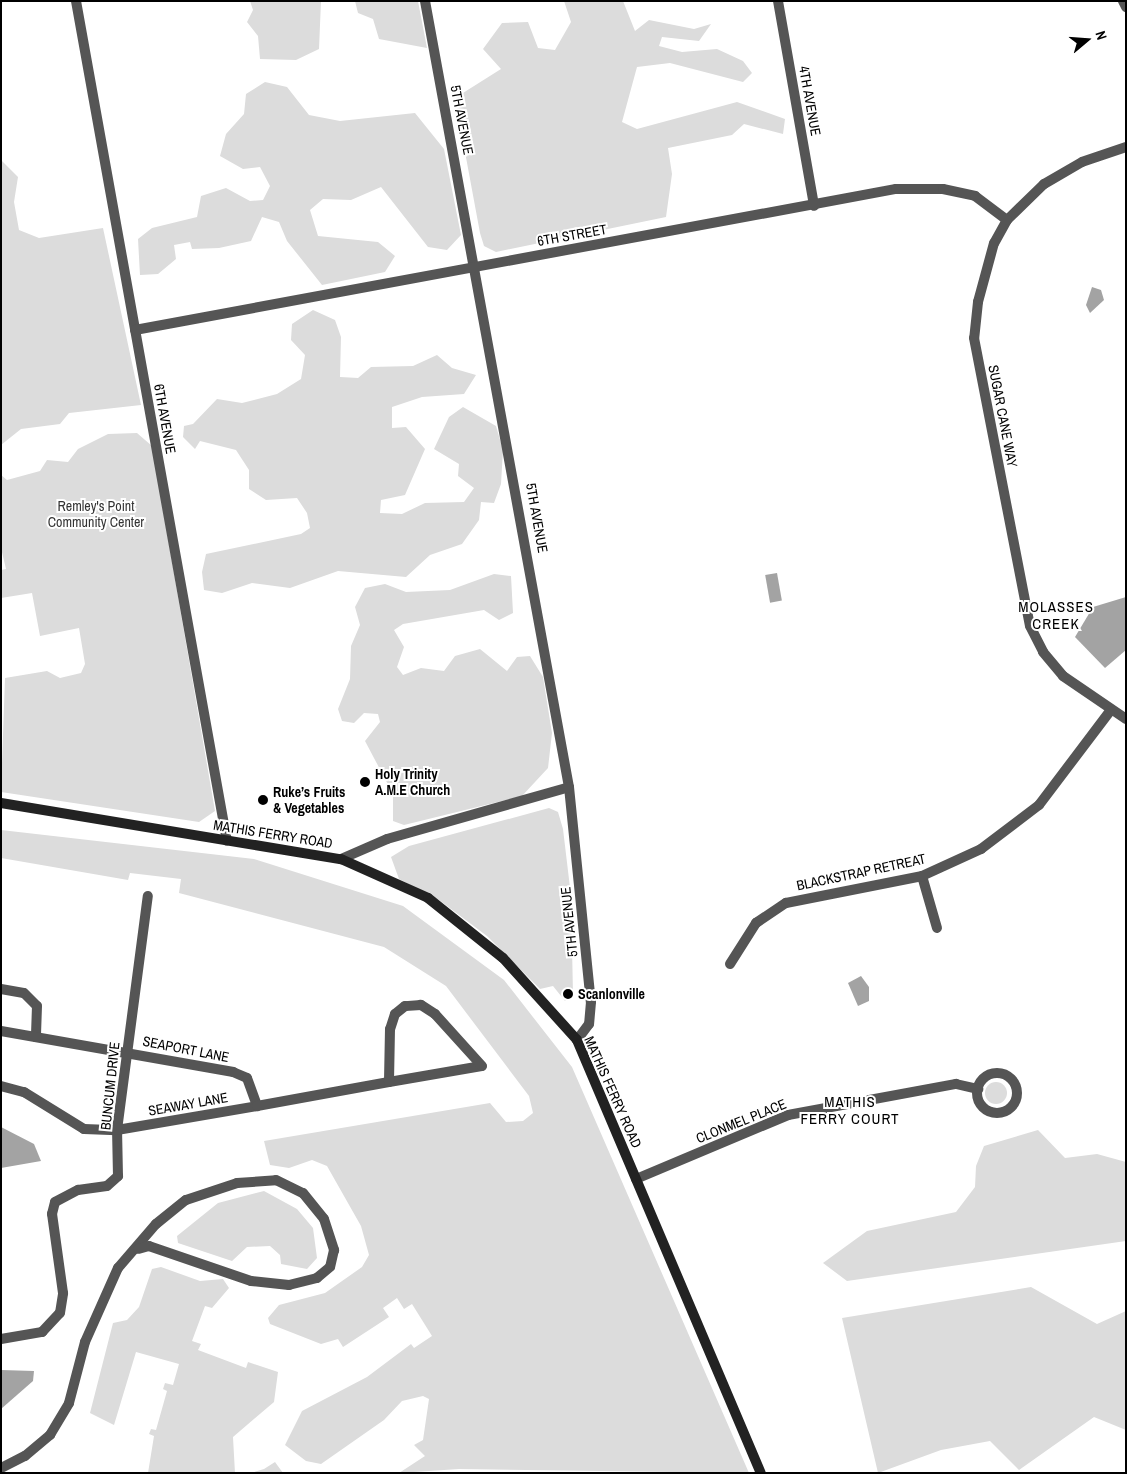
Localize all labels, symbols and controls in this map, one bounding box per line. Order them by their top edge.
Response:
north arrow [1062,15,1112,65]
text: N [1091,29,1111,42]
street label: 4TH AVENUE [796,64,824,138]
street label: 5TH AVENUE [447,83,477,157]
street label: 6TH STREET [536,221,608,249]
street label: SUGAR CANE WAY [985,363,1021,469]
street label: 6TH AVENUE [151,382,179,456]
street label: 5TH AVENUE [523,481,551,555]
park label: Remley's Point Community Center [48,498,144,530]
district label: MOLASSES CREEK [1017,597,1095,632]
place label: Holy Trinity A.M.E Church [375,766,450,799]
marker: Holy Trinity A.M.E Church [359,776,371,788]
place label: Ruke’s Fruits & Vegetables [273,784,345,816]
marker: Ruke’s Fruits & Vegetables [257,794,269,806]
street label: MATHIS FERRY ROAD [212,816,334,852]
street label: BLACKSTRAP RETREAT [795,850,927,894]
street label: 5TH AVENUE [557,886,581,958]
place label: Scanlonville [578,986,645,1002]
marker: Scanlonville [562,988,574,1000]
street label: SEAPORT LANE [141,1032,231,1066]
street label: MATHIS FERRY ROAD [581,1033,645,1151]
street label: BUNCUM DRIVE [97,1041,123,1131]
street label: SEAWAY LANE [147,1089,229,1119]
district label: MATHIS FERRY COURT [799,1092,901,1127]
street label: CLONMEL PLACE [693,1095,789,1147]

